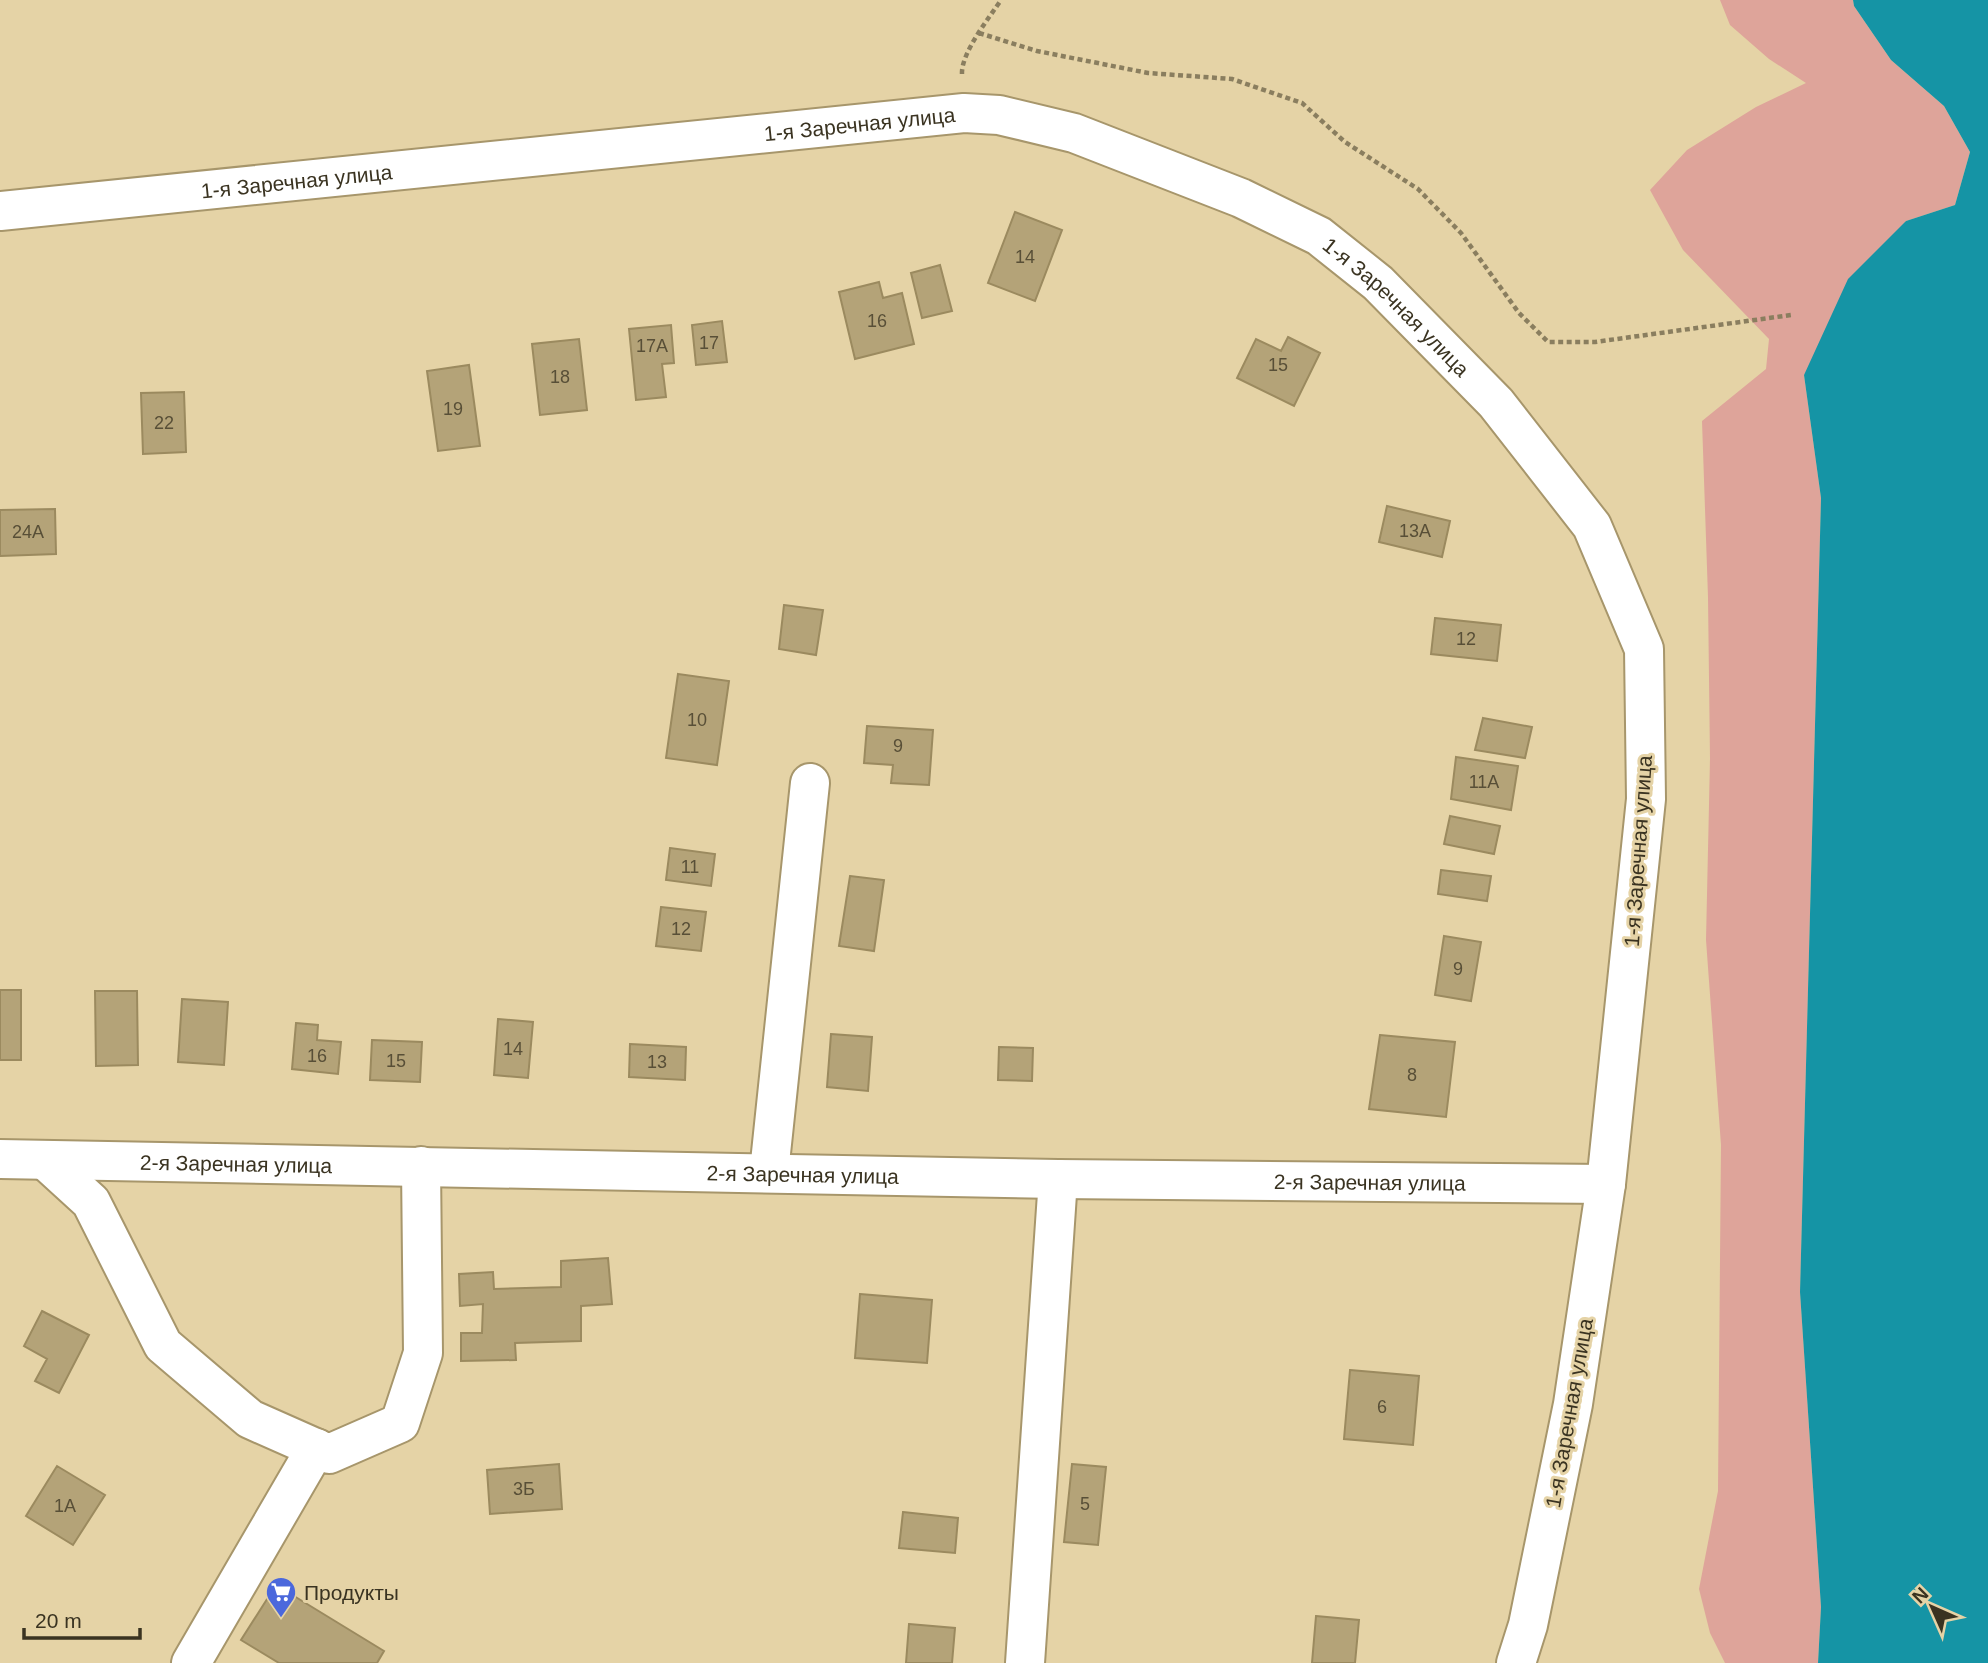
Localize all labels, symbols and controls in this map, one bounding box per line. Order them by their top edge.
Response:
street label: 1-я Заречная улица [763,102,957,145]
street label: 1-я Заречная улица [200,160,394,202]
street label: 1-я Заречная улица [1319,232,1474,381]
house number: 14 [1015,247,1035,267]
house number: 16 [867,311,887,331]
house number: 17 [699,333,719,353]
house number: 17А [636,336,668,356]
house number: 15 [1268,355,1288,375]
house number: 18 [550,367,570,387]
house number: 19 [443,399,463,419]
house number: 22 [154,413,174,433]
house number: 13А [1399,521,1431,541]
house number: 24А [12,522,44,542]
house number: 12 [1456,629,1476,649]
house number: 10 [687,710,707,730]
house number: 9 [893,736,903,756]
street label: 1-я Заречная улица [1620,754,1656,948]
house number: 11А [1469,772,1499,792]
house number: 11 [681,857,699,877]
house number: 12 [671,919,691,939]
house number: 9 [1453,959,1463,979]
house number: 14 [503,1039,523,1059]
house number: 16 [307,1046,327,1066]
house number: 15 [386,1051,406,1071]
house number: 13 [647,1052,667,1072]
house number: 8 [1407,1065,1417,1085]
street label: 2-я Заречная улица [140,1150,333,1177]
street label: 2-я Заречная улица [707,1161,899,1187]
street label: 2-я Заречная улица [1274,1169,1466,1194]
street label: 1-я Заречная улица [1541,1316,1597,1510]
house number: 6 [1377,1397,1387,1417]
house number: 3Б [513,1479,535,1499]
house number: 5 [1080,1494,1090,1514]
house number: 1А [54,1496,76,1516]
north arrow [1897,1572,1967,1642]
supermarket icon: Продукты [264,1575,298,1619]
place label: Продукты [304,1581,399,1604]
text: N [1908,1583,1933,1608]
scale bar [24,1596,140,1640]
text: 20 m [35,1609,82,1632]

